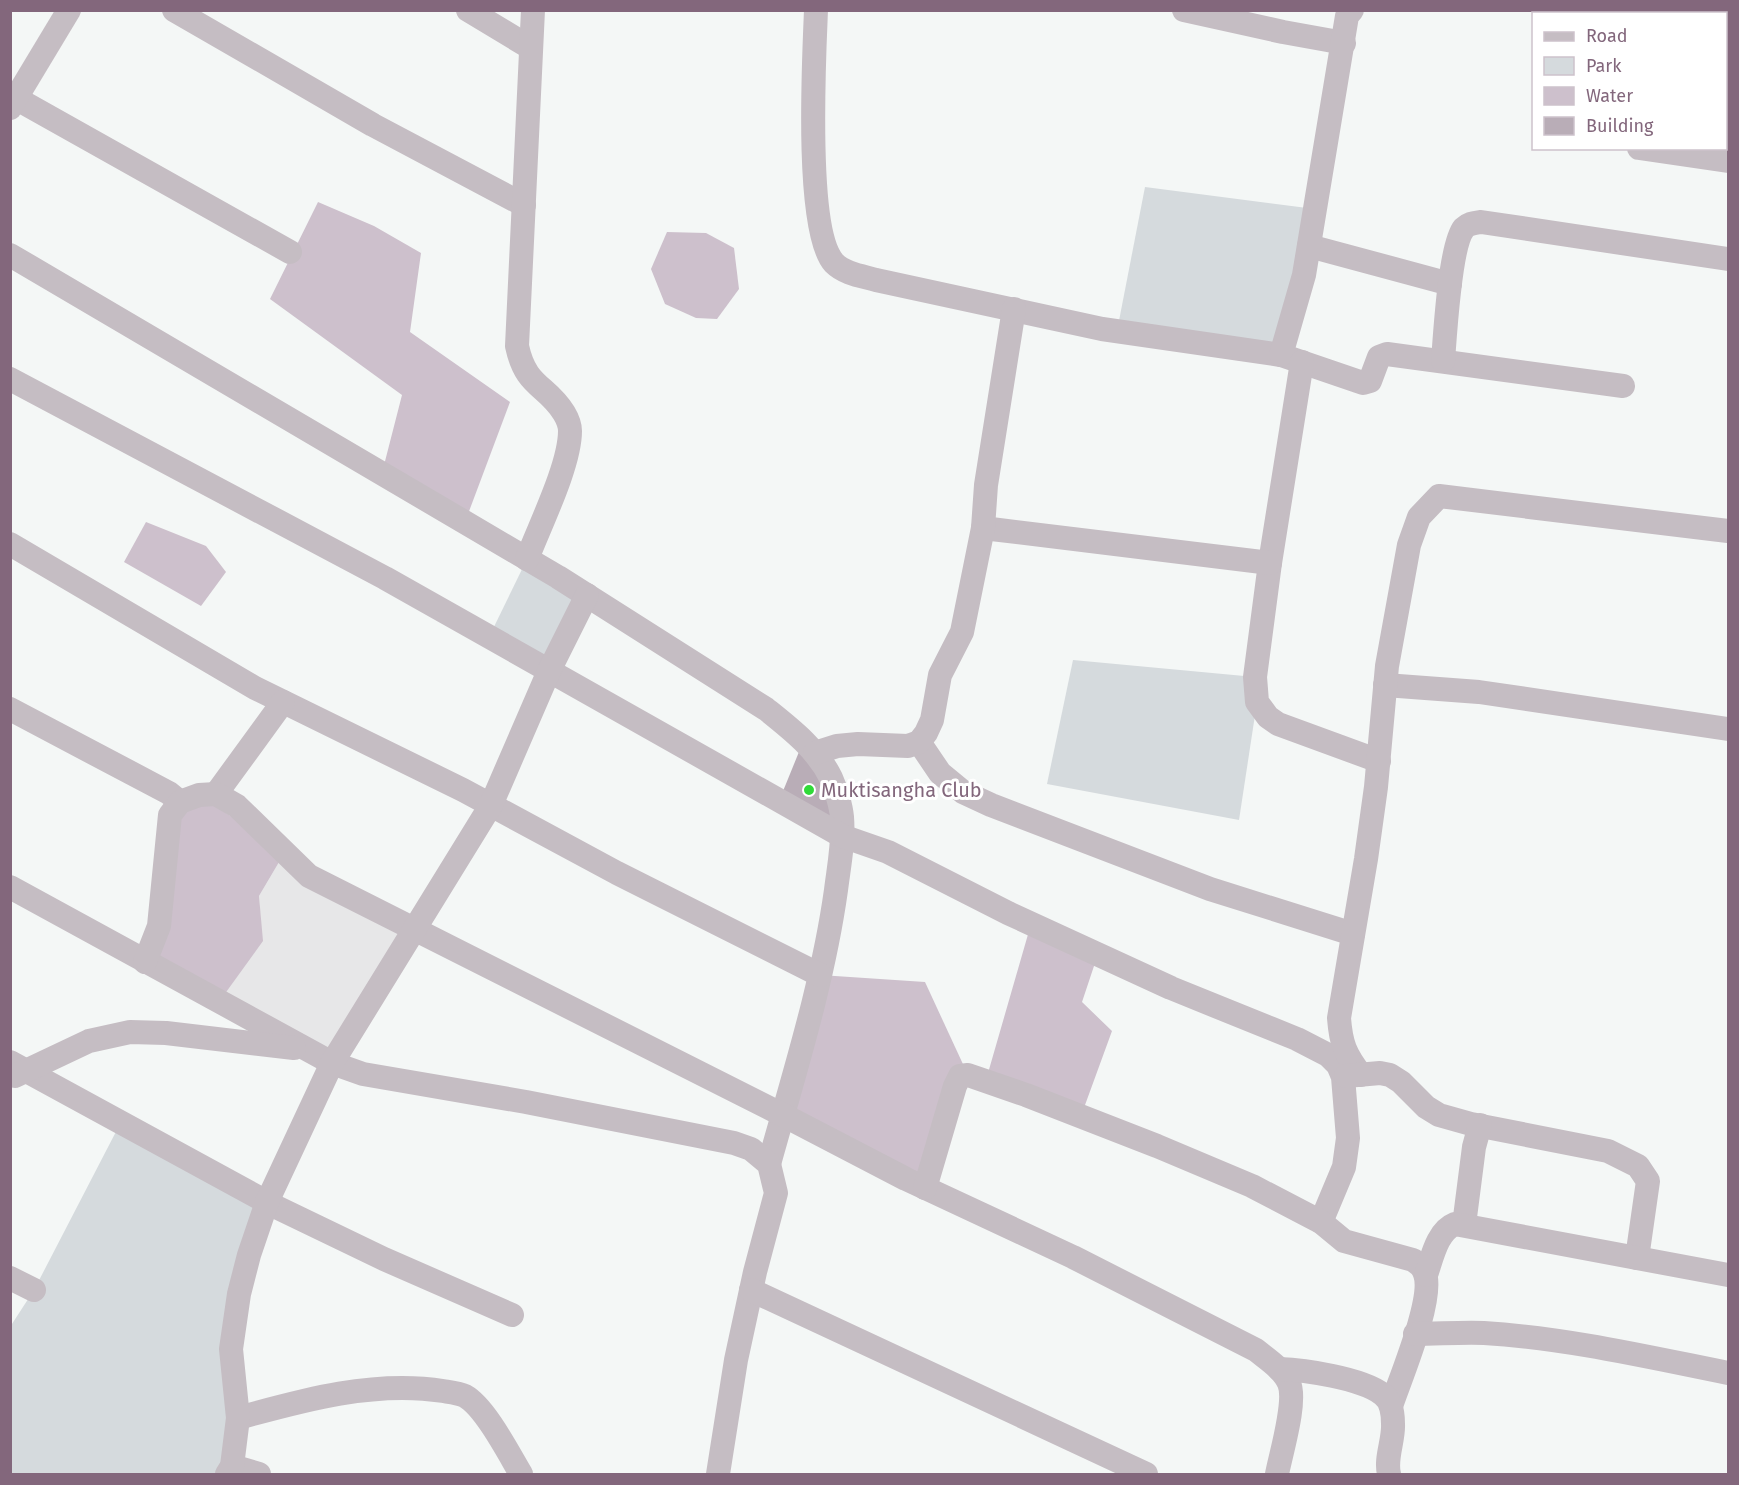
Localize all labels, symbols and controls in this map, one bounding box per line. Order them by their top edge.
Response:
legend [1532,12,1727,150]
text: Road [1586,25,1628,47]
text: Park [1586,55,1622,77]
text: Water [1586,85,1633,107]
text: Building [1586,115,1654,137]
place label: Muktisangha Club [821,778,982,802]
marker: Muktisangha Club [802,783,816,797]

